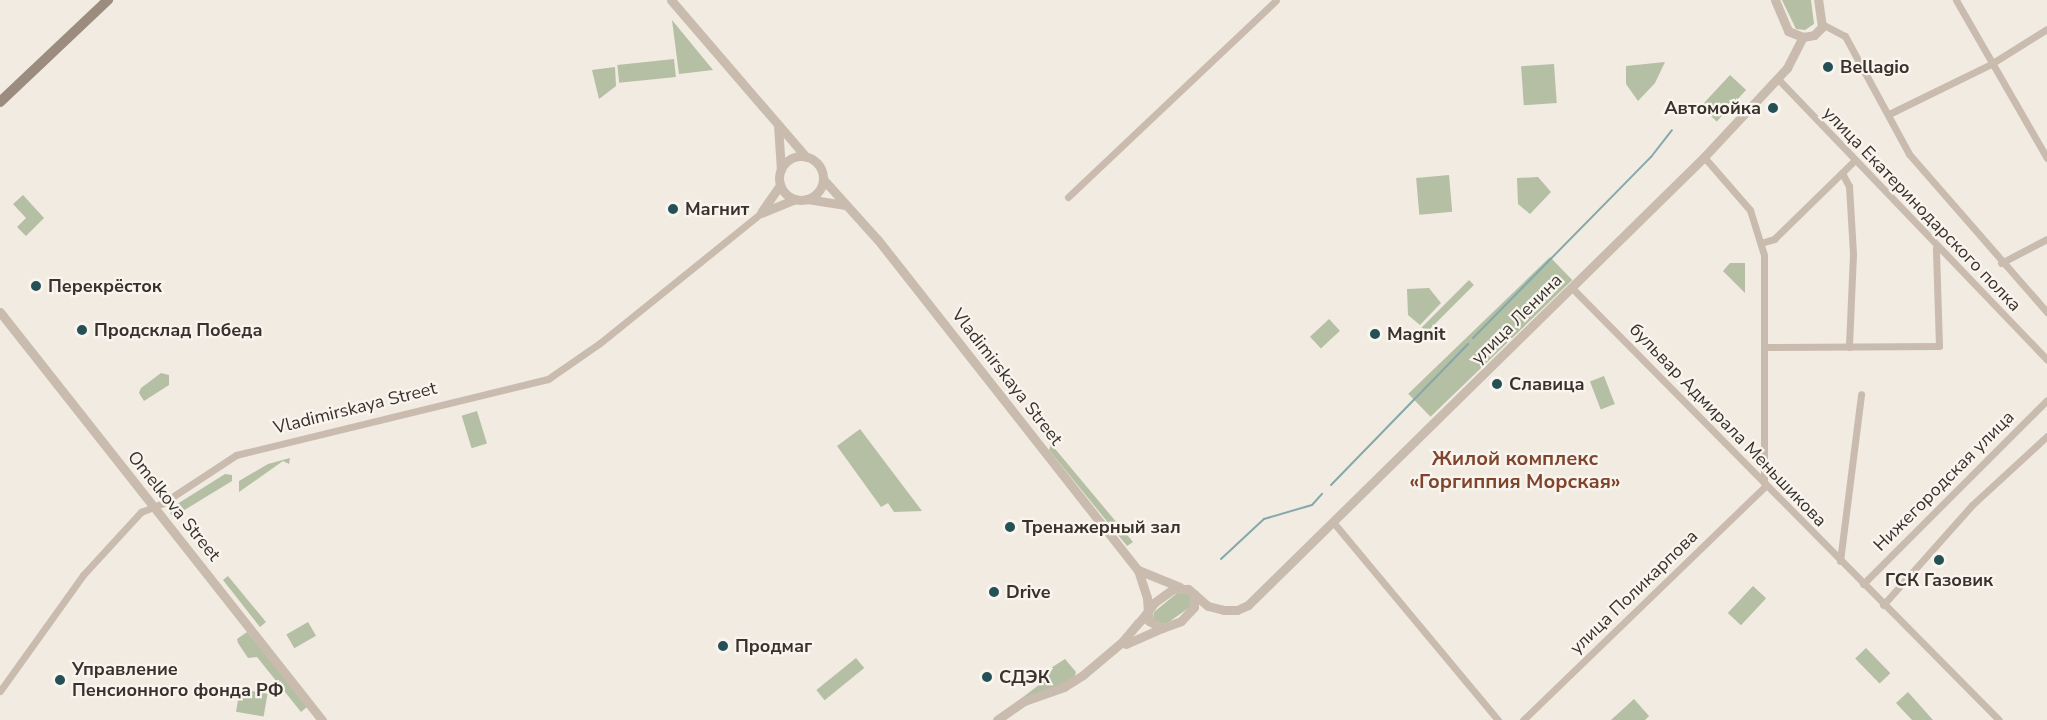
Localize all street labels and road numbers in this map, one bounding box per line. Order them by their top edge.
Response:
street label: улица Екатеринодарского полка [1818,102,2026,316]
street label: улица Ленина [1467,269,1567,369]
street label: Vladimirskaya Street [947,304,1067,450]
street label: бульвар Адмирала Меньшикова [1625,319,1831,531]
street label: Vladimirskaya Street [271,377,439,439]
street label: Нижегородская улица [1869,406,2019,556]
street label: Omelkova Street [123,447,225,565]
street label: улица Поликарпова [1566,525,1702,659]

